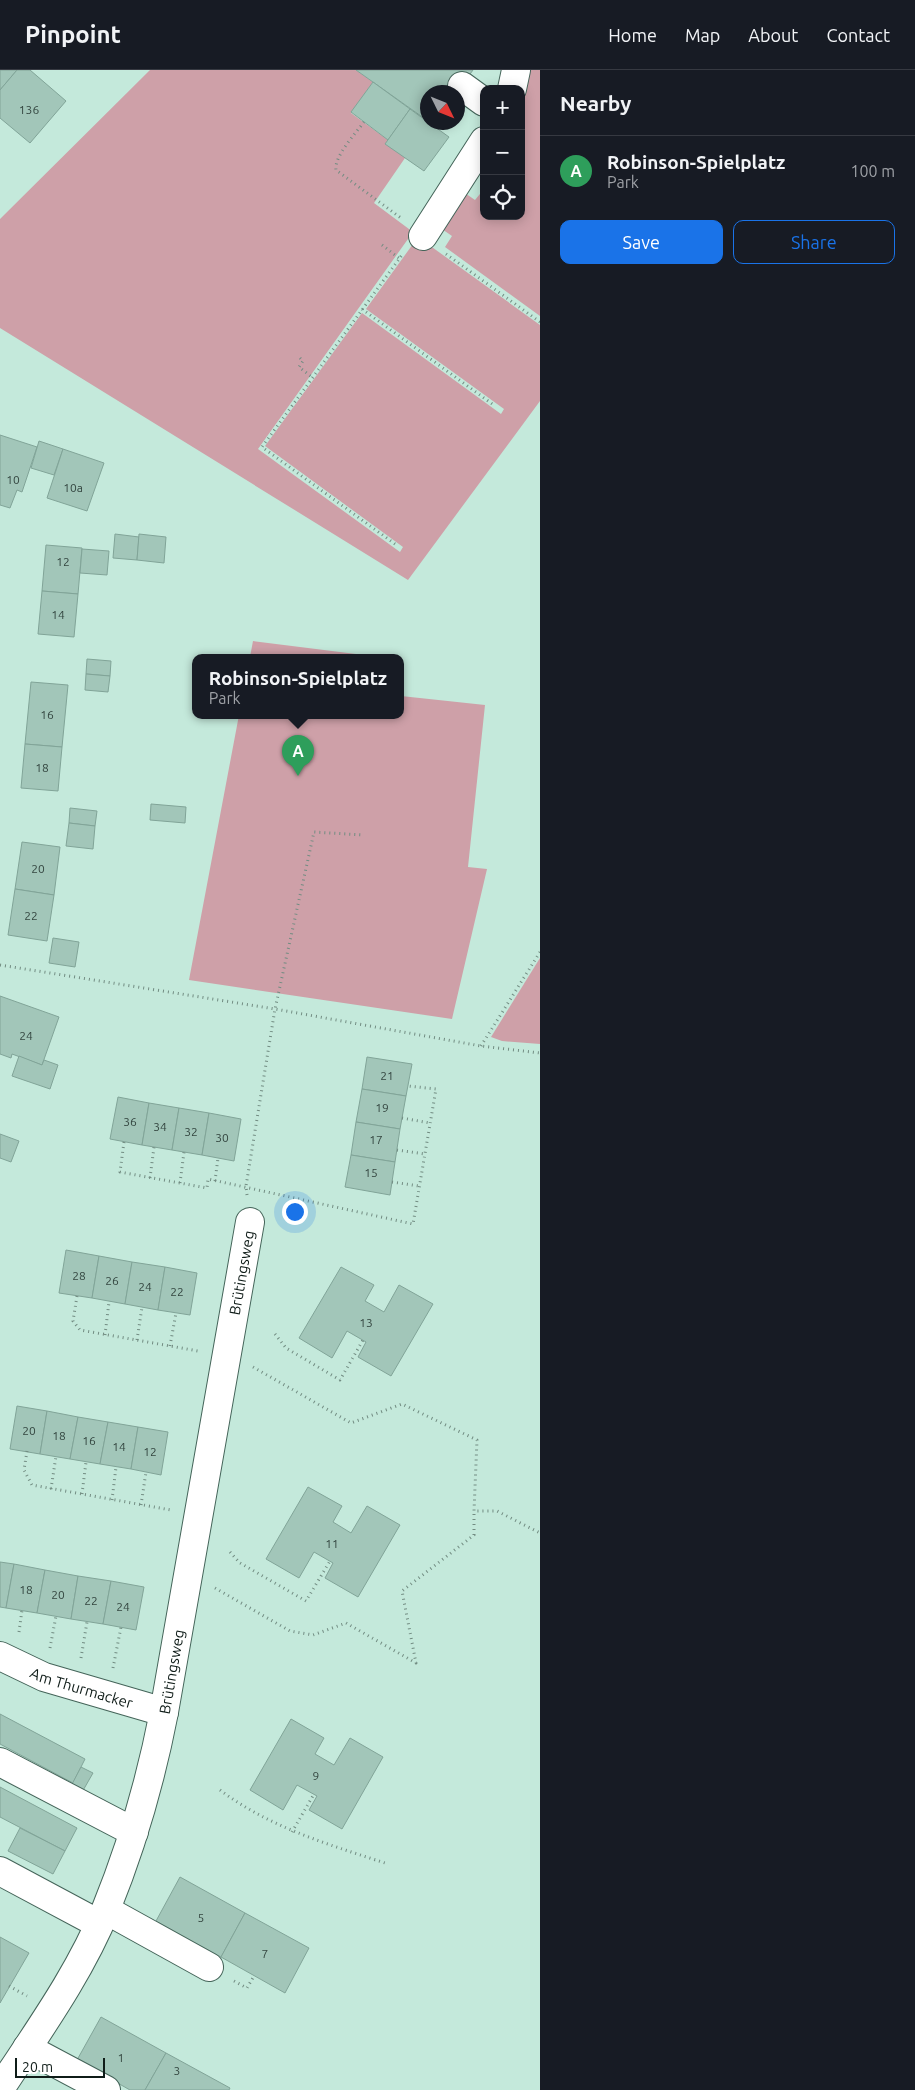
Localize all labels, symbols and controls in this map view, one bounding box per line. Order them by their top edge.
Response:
text: Pinpoint [25,21,121,48]
text: Home [608,25,657,45]
text: Map [685,25,720,45]
text: About [748,25,798,45]
text: Contact [826,25,890,45]
north arrow [420,85,465,130]
map controls [480,85,525,220]
button: + [480,85,525,130]
text: Nearby [560,91,631,115]
house number: 136 [19,103,39,116]
button: − [480,130,525,175]
text: Robinson-Spielplatz [607,151,785,173]
text: A [570,162,582,180]
text: 100 m [850,162,895,180]
text: Park [607,173,639,191]
button: locate [480,175,525,220]
button: Save [560,220,723,264]
button: Share [733,220,895,264]
house number: 10 [6,473,20,486]
house number: 10a [63,481,83,494]
house number: 12 [56,555,70,568]
house number: 14 [51,608,65,621]
popup [192,654,404,719]
text: Robinson-Spielplatz [209,667,387,689]
text: Park [209,689,241,707]
house number: 16 [40,708,54,721]
pin: A [282,735,314,776]
house number: 18 [35,761,49,774]
house number: 20 [31,862,45,875]
house number: 22 [24,909,38,922]
house number: 24 [19,1029,33,1042]
house number: 21 [380,1069,394,1082]
house number: 19 [375,1101,389,1114]
house number: 36 [123,1115,137,1128]
house number: 34 [153,1120,167,1133]
house number: 32 [184,1125,198,1138]
house number: 30 [215,1131,229,1144]
house number: 17 [369,1133,383,1146]
house number: 15 [364,1166,378,1179]
your location [282,1199,308,1225]
street label: Brütingsweg [225,1229,257,1316]
house number: 28 [72,1269,86,1282]
house number: 26 [105,1274,119,1287]
house number: 24 [138,1280,152,1293]
house number: 22 [170,1285,184,1298]
house number: 13 [359,1316,373,1329]
house number: 20 [22,1424,36,1437]
house number: 18 [52,1429,66,1442]
house number: 16 [82,1434,96,1447]
house number: 14 [112,1440,126,1453]
house number: 12 [143,1445,157,1458]
house number: 11 [325,1537,339,1550]
house number: 18 [19,1583,33,1596]
house number: 20 [51,1588,65,1601]
house number: 22 [84,1594,98,1607]
house number: 24 [116,1600,130,1613]
street label: Brütingsweg [155,1628,187,1715]
street label: Am Thurmacker [28,1663,135,1711]
house number: 9 [313,1769,319,1782]
house number: 5 [198,1911,204,1924]
house number: 7 [262,1947,268,1960]
house number: 1 [118,2051,124,2064]
scale bar [15,2055,105,2078]
text: 20 m [22,2059,53,2075]
house number: 3 [174,2064,180,2077]

